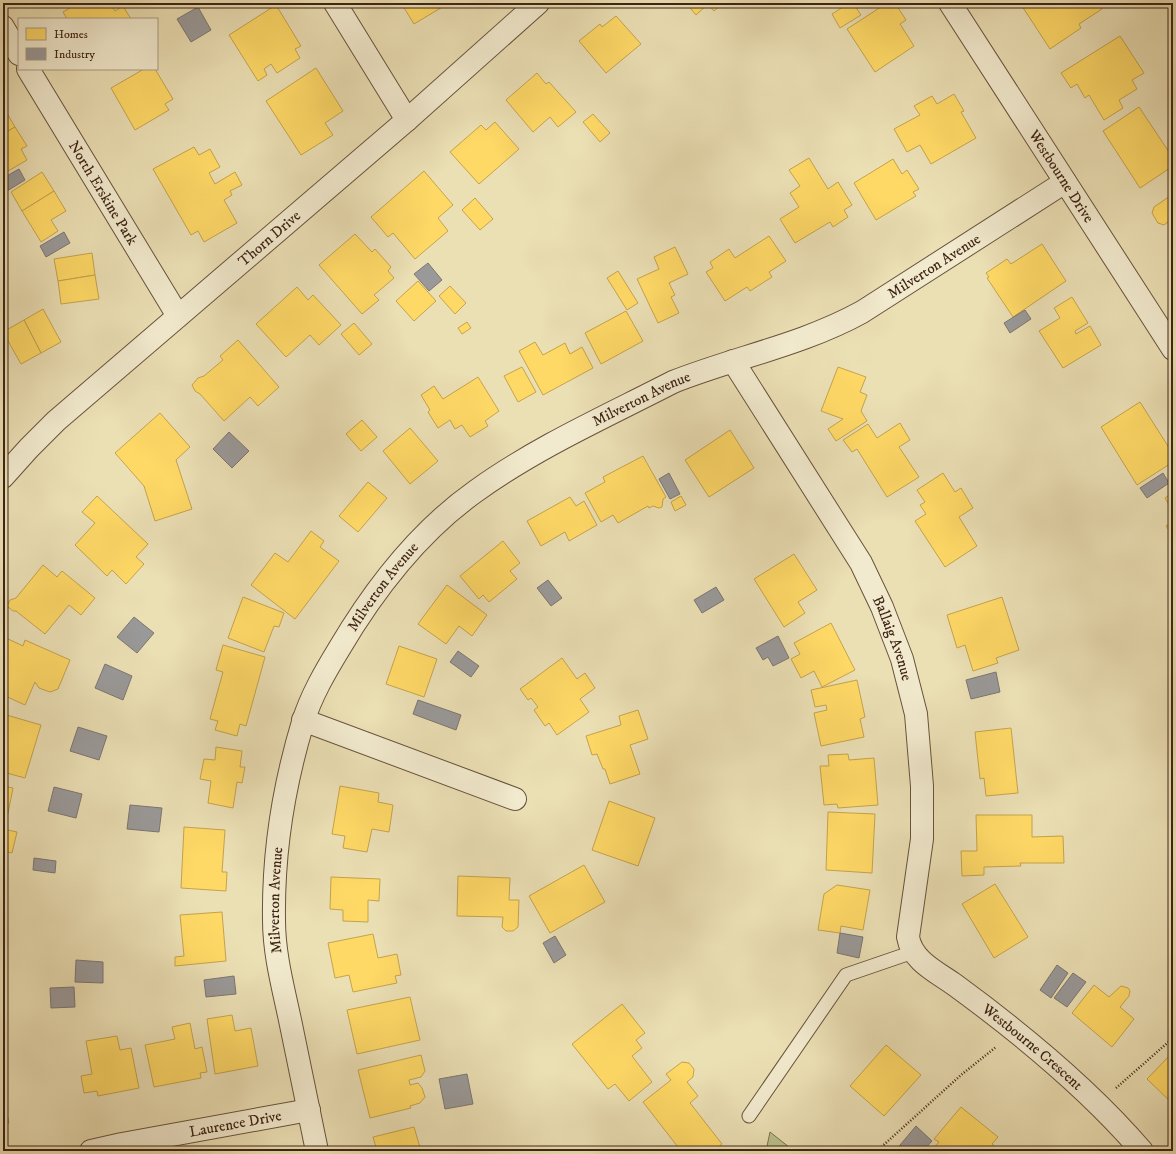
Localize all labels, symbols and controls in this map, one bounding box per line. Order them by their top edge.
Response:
legend [18,18,158,70]
text: Homes [54,27,88,42]
text: Industry [54,47,95,62]
street label: Westbourne Drive [1024,126,1098,226]
street label: North Erskine Park [64,138,142,249]
street label: Thorn Drive [234,206,305,271]
street label: Milverton Avenue [884,230,984,303]
street label: Milverton Avenue [589,367,693,431]
street label: Milverton Avenue [343,538,423,635]
street label: Ballaig Avenue [868,593,916,683]
street label: Milverton Avenue [265,846,287,955]
street label: Westbourne Crescent [977,999,1087,1095]
street label: Laurence Drive [188,1106,283,1142]

